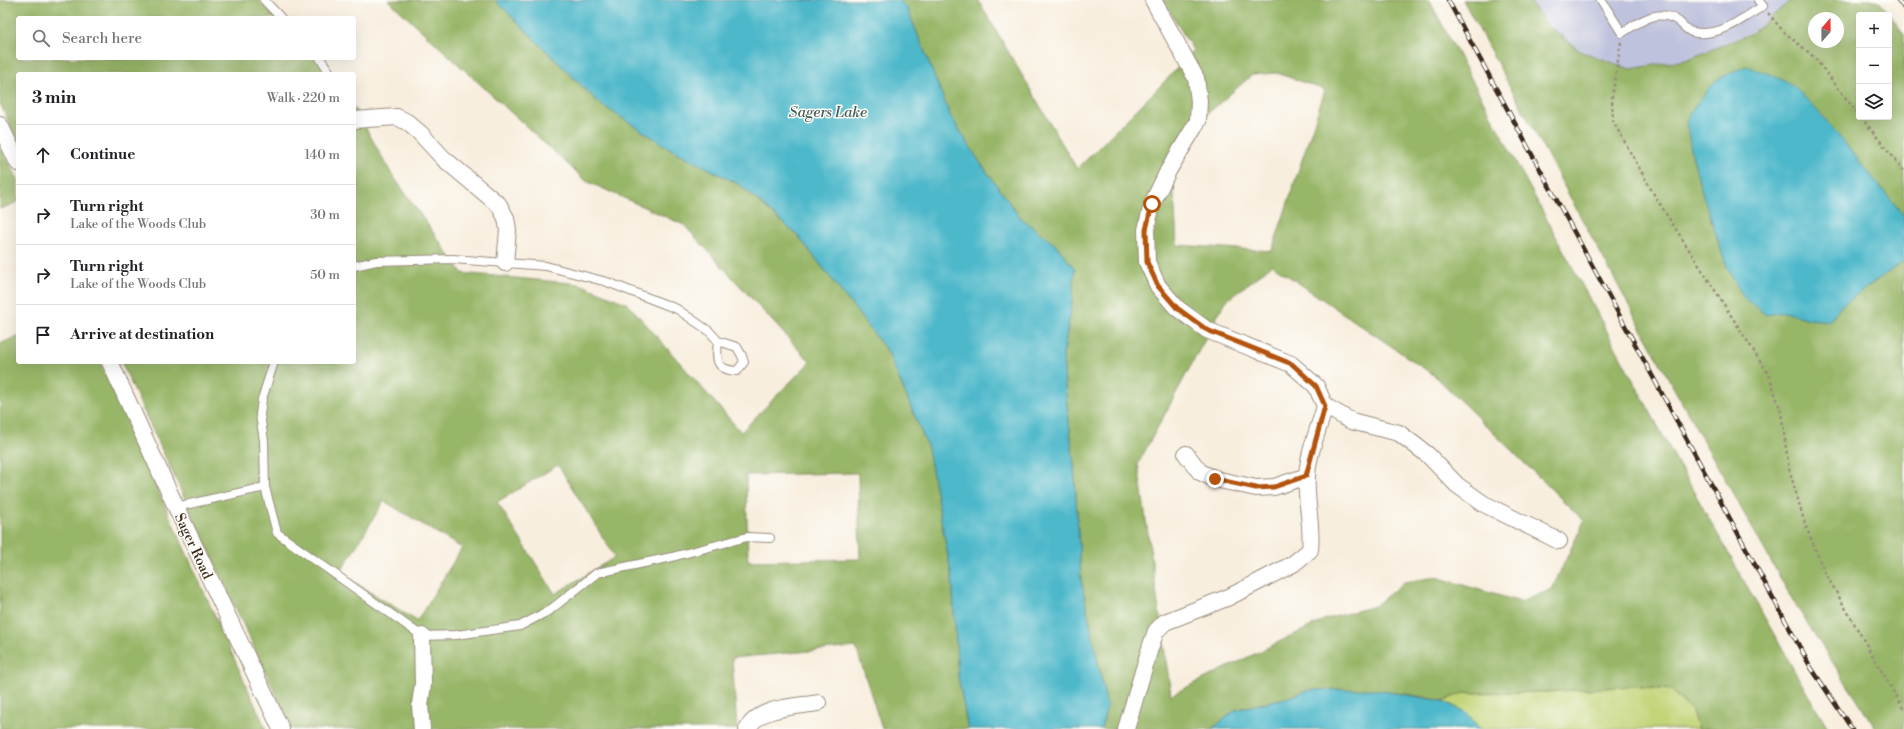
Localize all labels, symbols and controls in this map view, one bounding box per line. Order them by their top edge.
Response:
north arrow [1808,12,1844,48]
map controls [1856,12,1892,120]
button: + [1856,12,1892,48]
search box [16,16,356,60]
icon: search [30,27,52,49]
text: Search here [62,29,142,48]
button: − [1856,48,1892,84]
button: layers [1856,84,1892,120]
text: 3 min [32,87,76,109]
text: Walk · 220 m [267,90,340,106]
water label: Sagers Lake [789,103,867,122]
icon: ahead [32,144,54,166]
text: Continue [70,145,135,164]
text: 140 m [304,147,340,163]
route start [1143,195,1161,213]
text: Turn right [70,197,144,216]
icon: right [32,204,54,226]
text: 30 m [310,207,340,223]
text: Lake of the Woods Club [70,216,206,232]
text: Turn right [70,257,144,276]
icon: right [32,264,54,286]
text: 50 m [310,267,340,283]
text: Lake of the Woods Club [70,276,206,292]
icon: arrive [32,324,54,346]
text: Arrive at destination [70,325,214,344]
route end [1206,470,1224,488]
street label: Sager Road [170,511,216,582]

